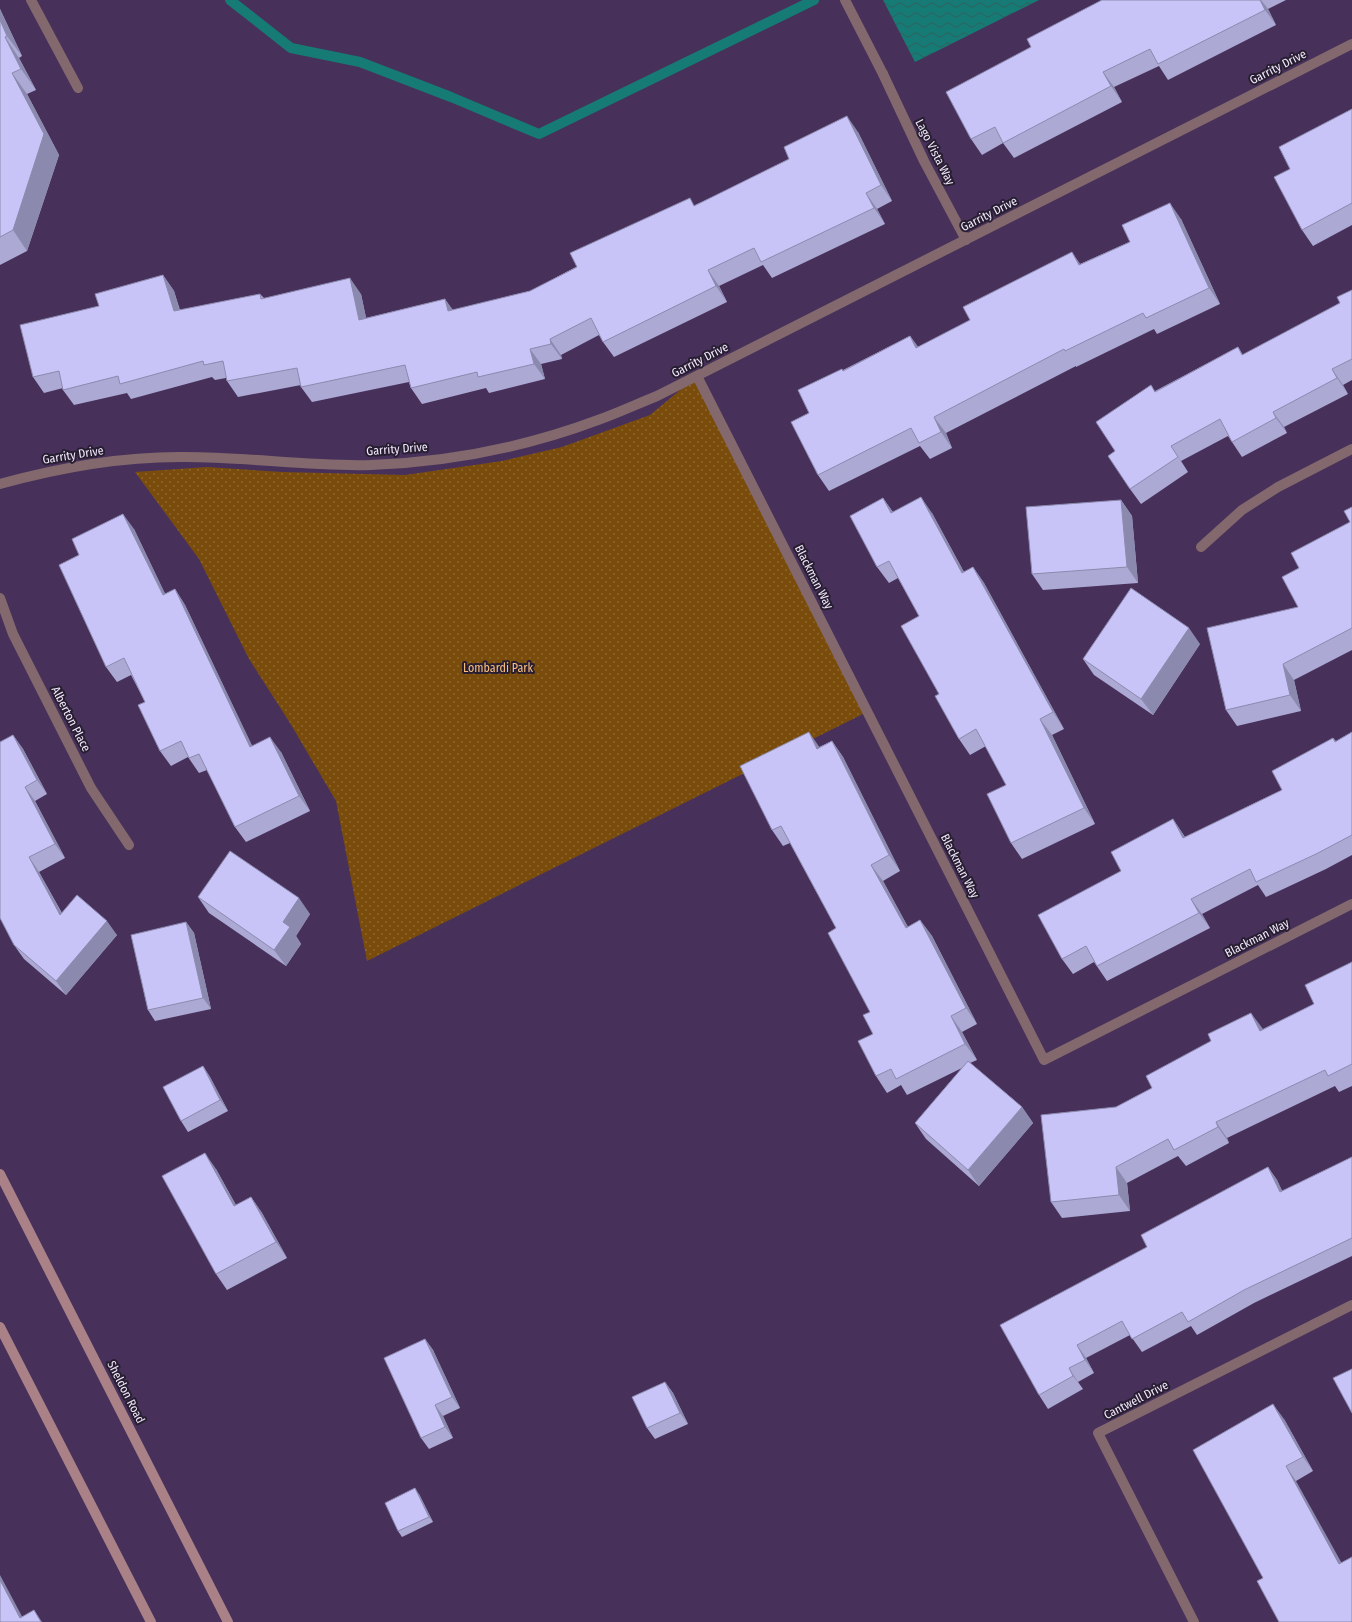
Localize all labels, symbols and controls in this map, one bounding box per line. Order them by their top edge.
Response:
street label: Garrity Drive [1247,47,1309,87]
street label: Lago Vista Way [912,117,958,188]
street label: Garrity Drive [958,194,1020,234]
street label: Garrity Drive [669,340,731,380]
street label: Garrity Drive [366,440,428,458]
street label: Garrity Drive [41,443,105,467]
street label: Blackman Way [792,543,836,612]
park label: Lombardi Park [463,661,533,675]
street label: Alberton Place [49,684,93,754]
street label: Blackman Way [938,832,982,901]
street label: Blackman Way [1223,916,1292,960]
street label: Sheldon Road [104,1358,148,1426]
street label: Cantwell Drive [1101,1378,1171,1422]

